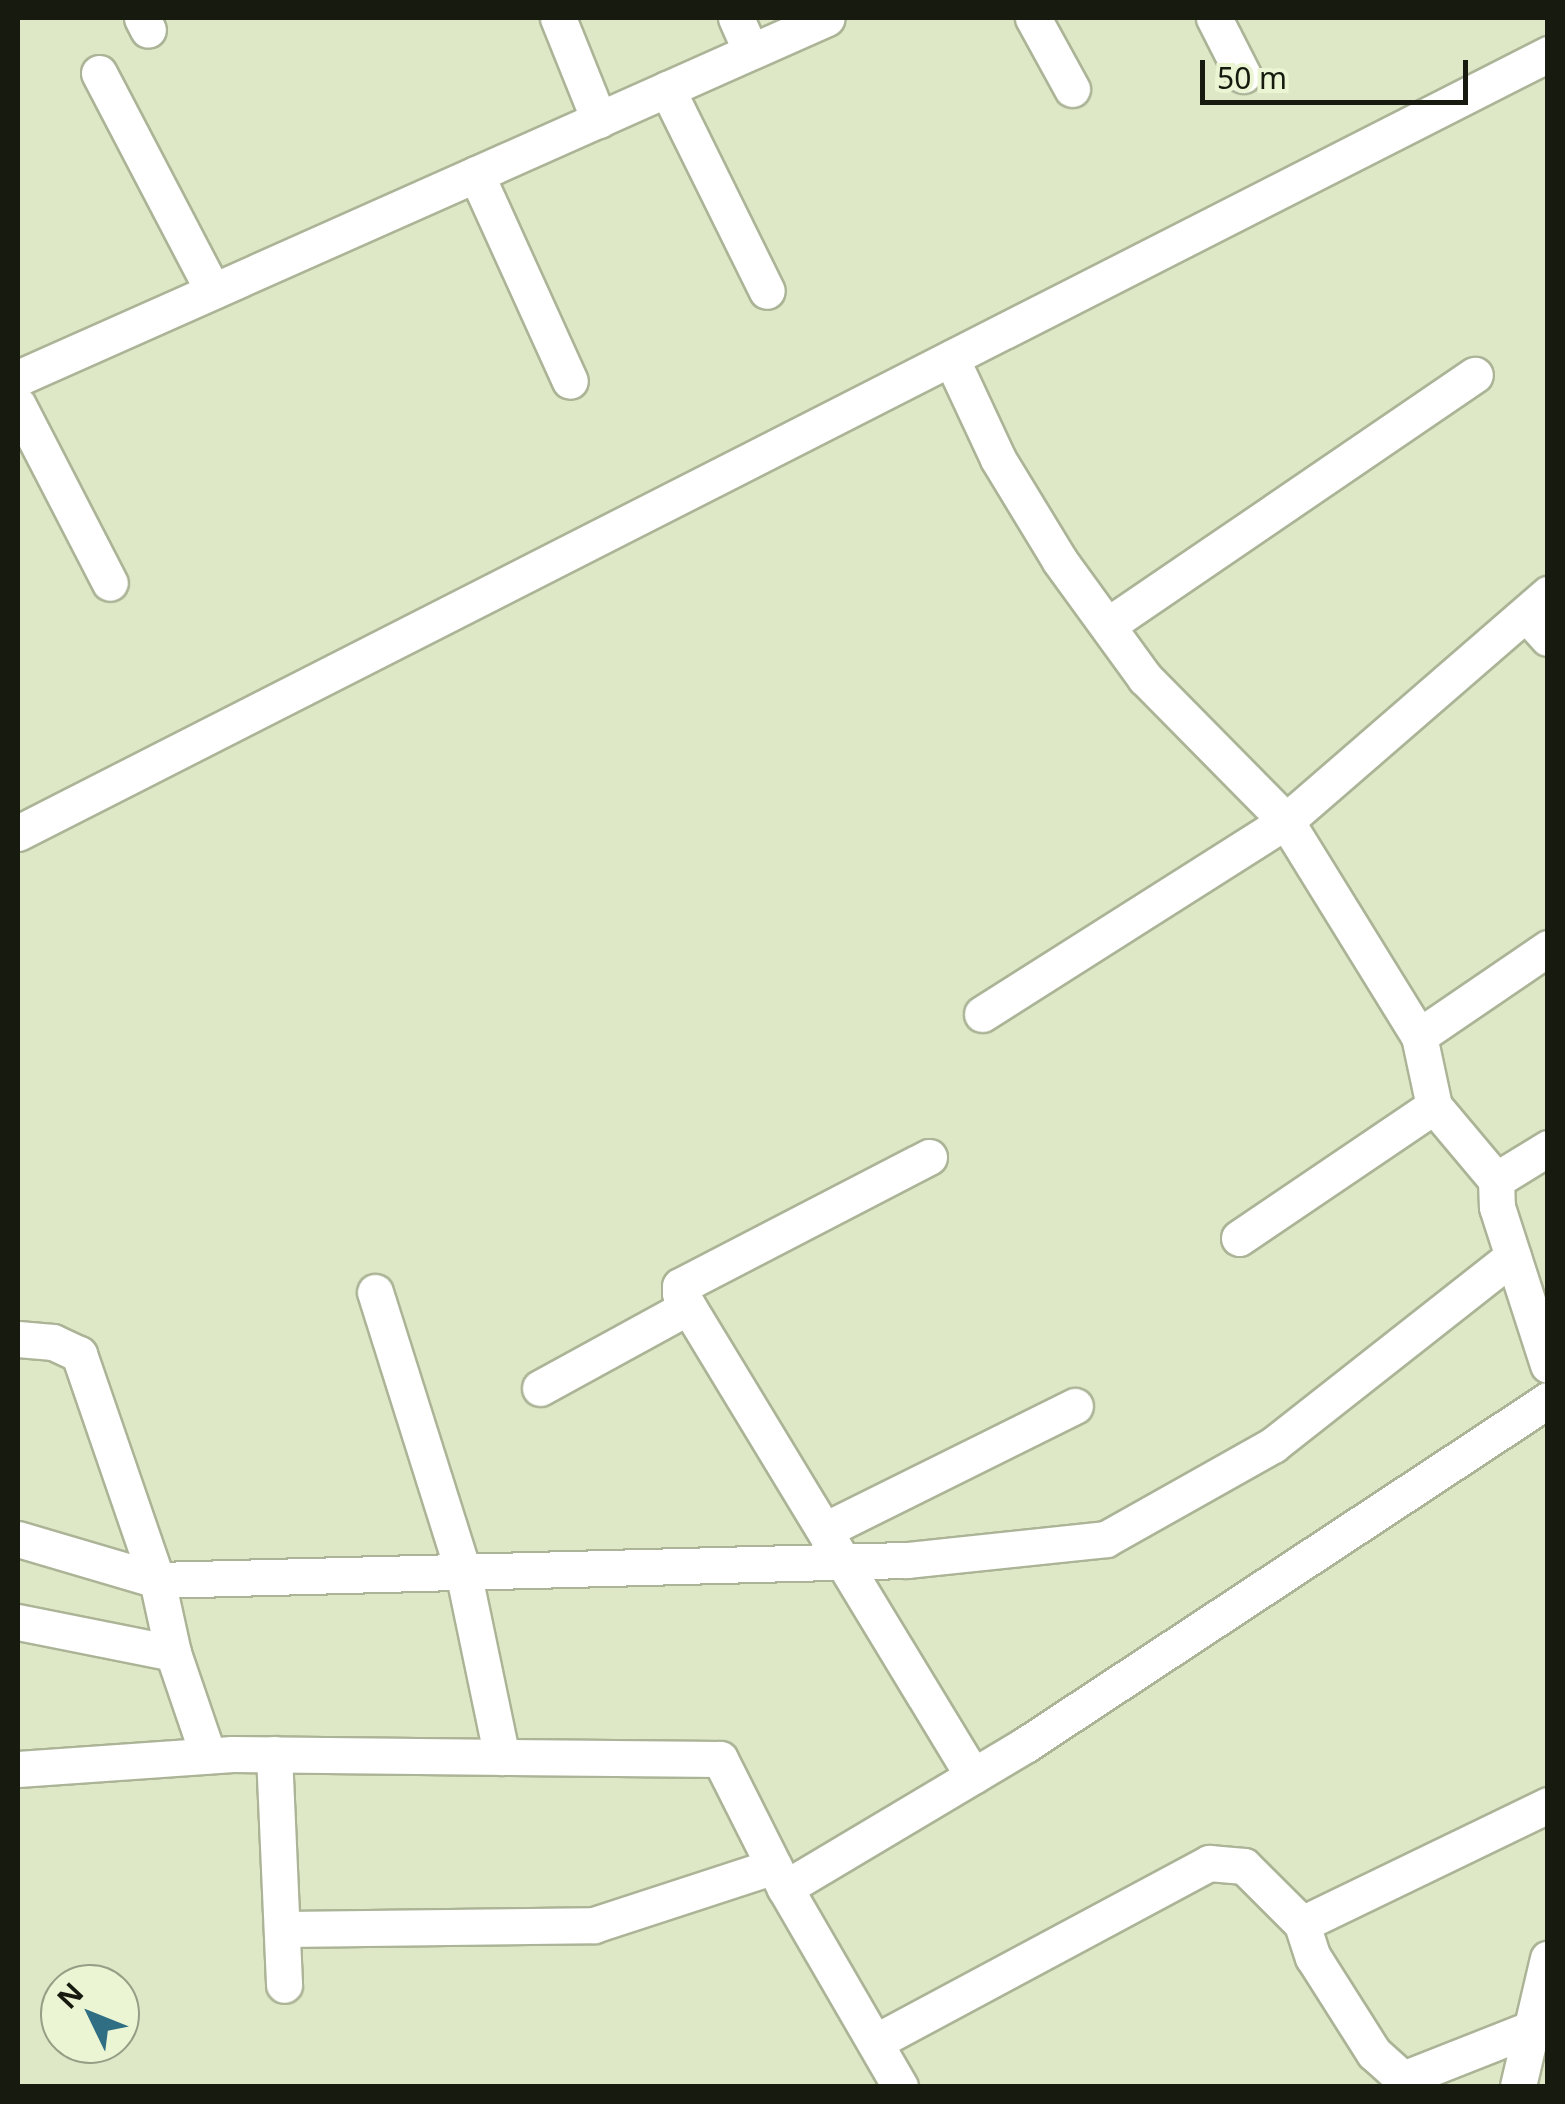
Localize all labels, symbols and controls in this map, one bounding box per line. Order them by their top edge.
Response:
scale bar [1205,40,1472,102]
text: 50 m [1217,57,1287,98]
north arrow [40,1964,140,2064]
text: N [48,1974,91,2016]

